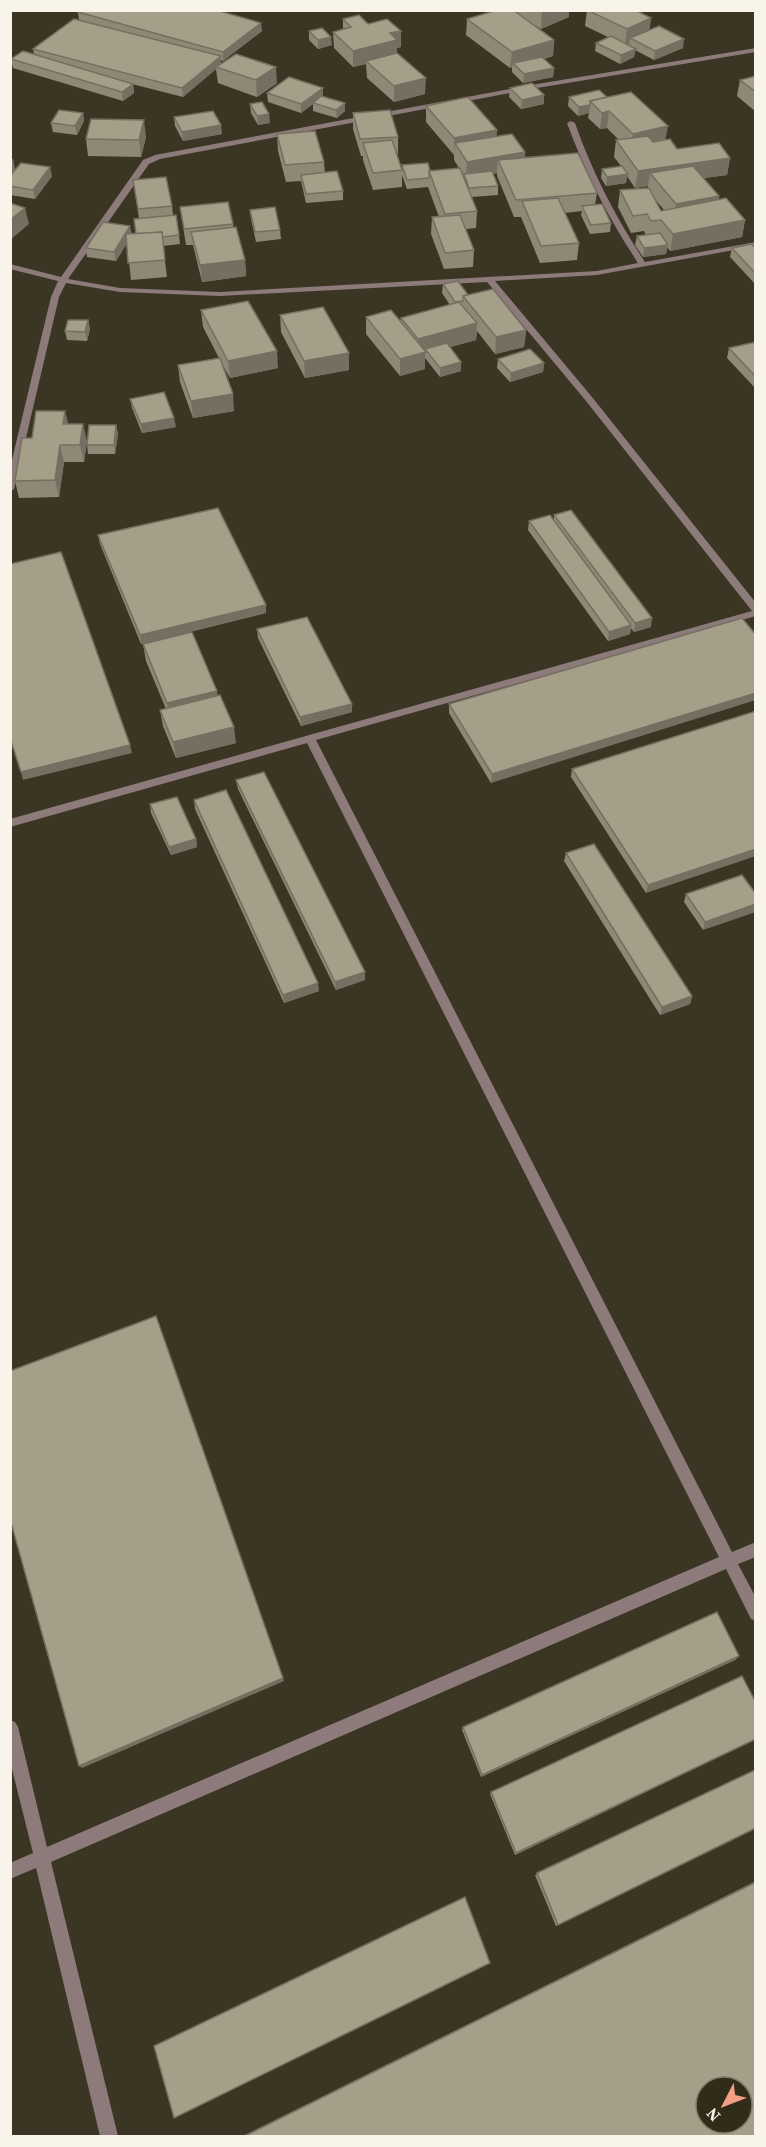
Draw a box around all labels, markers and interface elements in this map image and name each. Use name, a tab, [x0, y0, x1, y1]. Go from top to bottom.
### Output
north arrow	[694, 2075, 754, 2135]
text: N	[701, 2103, 725, 2127]

